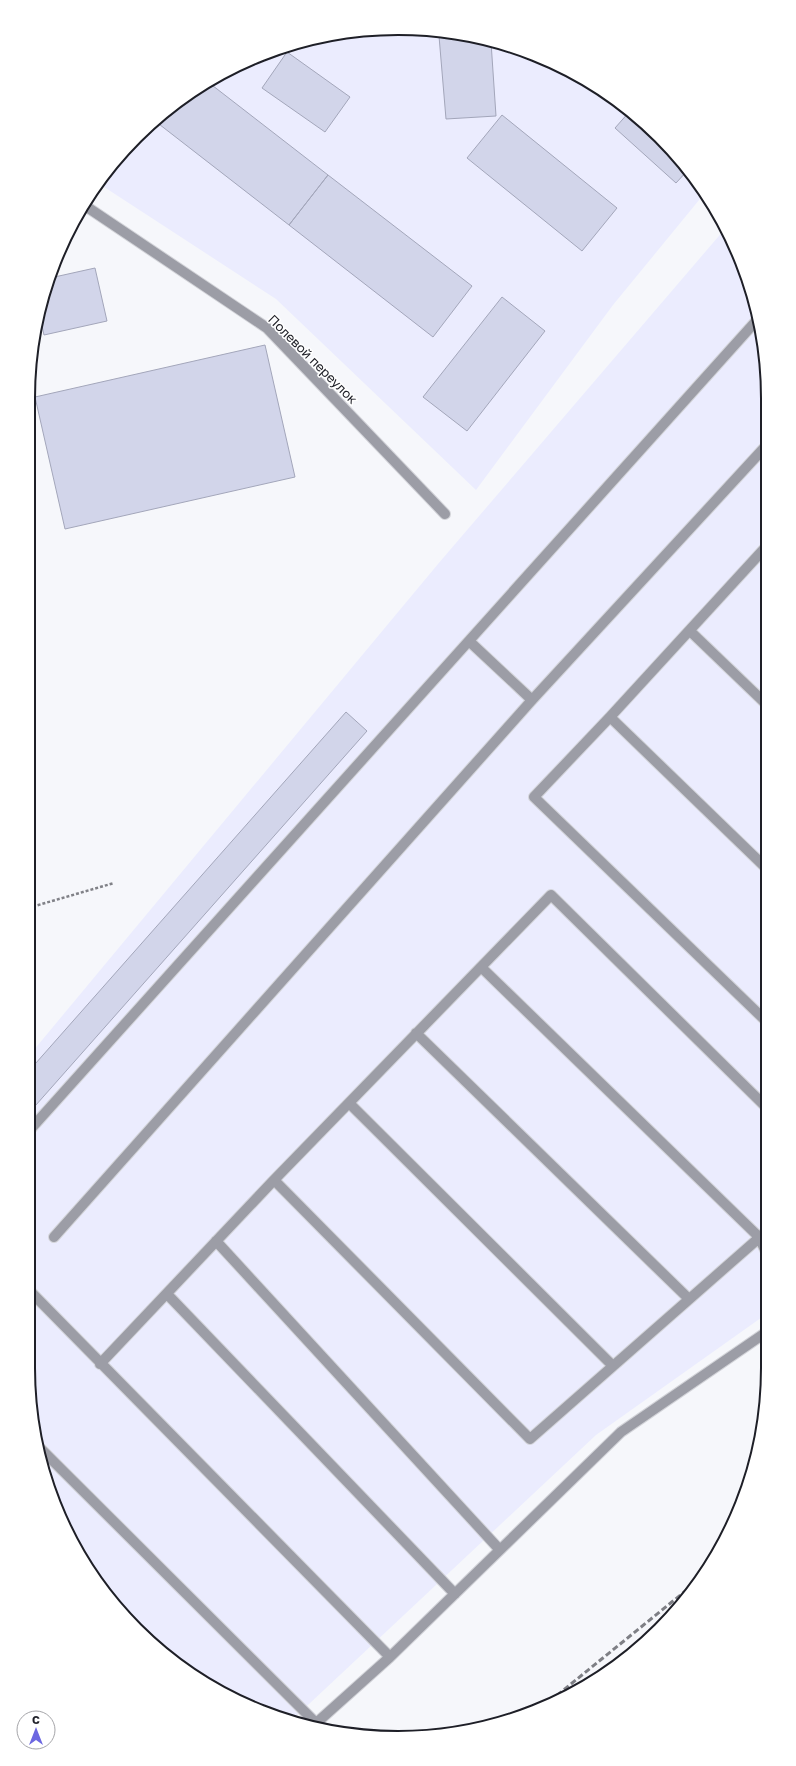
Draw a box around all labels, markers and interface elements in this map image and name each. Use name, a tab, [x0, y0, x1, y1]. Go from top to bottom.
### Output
street label: Полевой переулок	[265, 311, 361, 407]
north arrow	[16, 1710, 56, 1750]
text: С	[32, 1713, 40, 1726]

